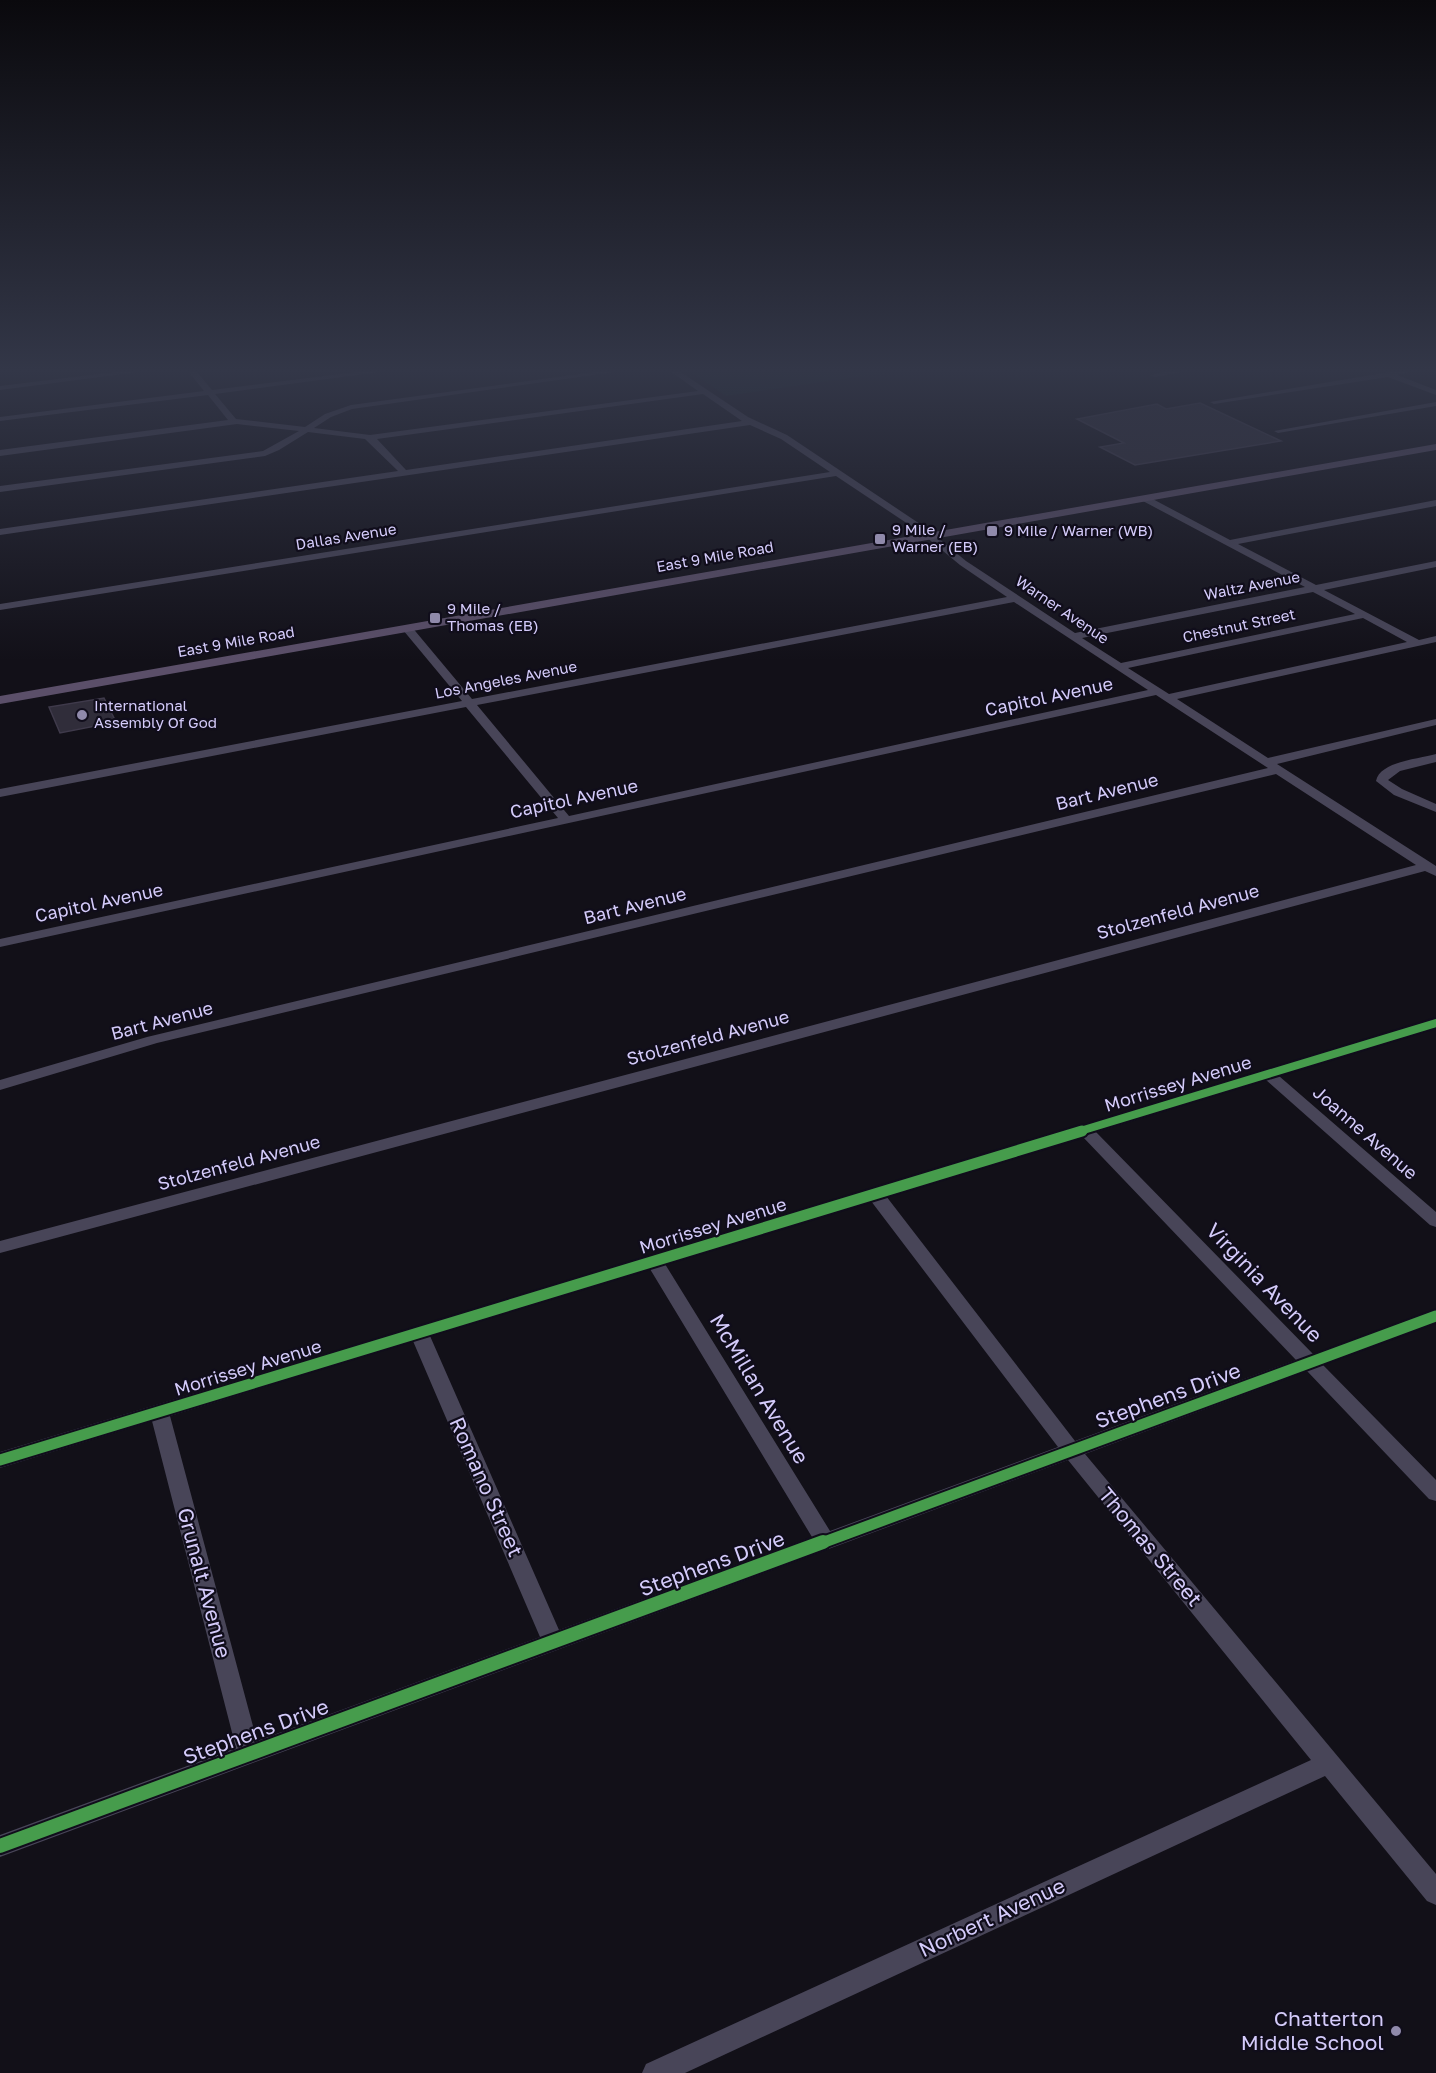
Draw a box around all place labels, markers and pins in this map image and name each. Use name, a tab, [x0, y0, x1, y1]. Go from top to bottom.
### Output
place label: 9 Mile / Warner (EB)	[892, 520, 978, 555]
place label: 9 Mile / Warner (WB)	[1004, 521, 1153, 539]
marker: 9 Mile / Warner (WB)	[985, 524, 999, 538]
marker: 9 Mile / Warner (EB)	[873, 532, 887, 546]
place label: 9 Mile / Thomas (EB)	[447, 599, 539, 634]
marker: 9 Mile / Thomas (EB)	[428, 611, 442, 625]
place label: International Assembly Of God	[94, 696, 217, 731]
marker: International Assembly Of God	[75, 708, 89, 722]
place label: Chatterton Middle School	[1241, 2005, 1384, 2055]
marker: Chatterton Middle School	[1389, 2024, 1403, 2038]

